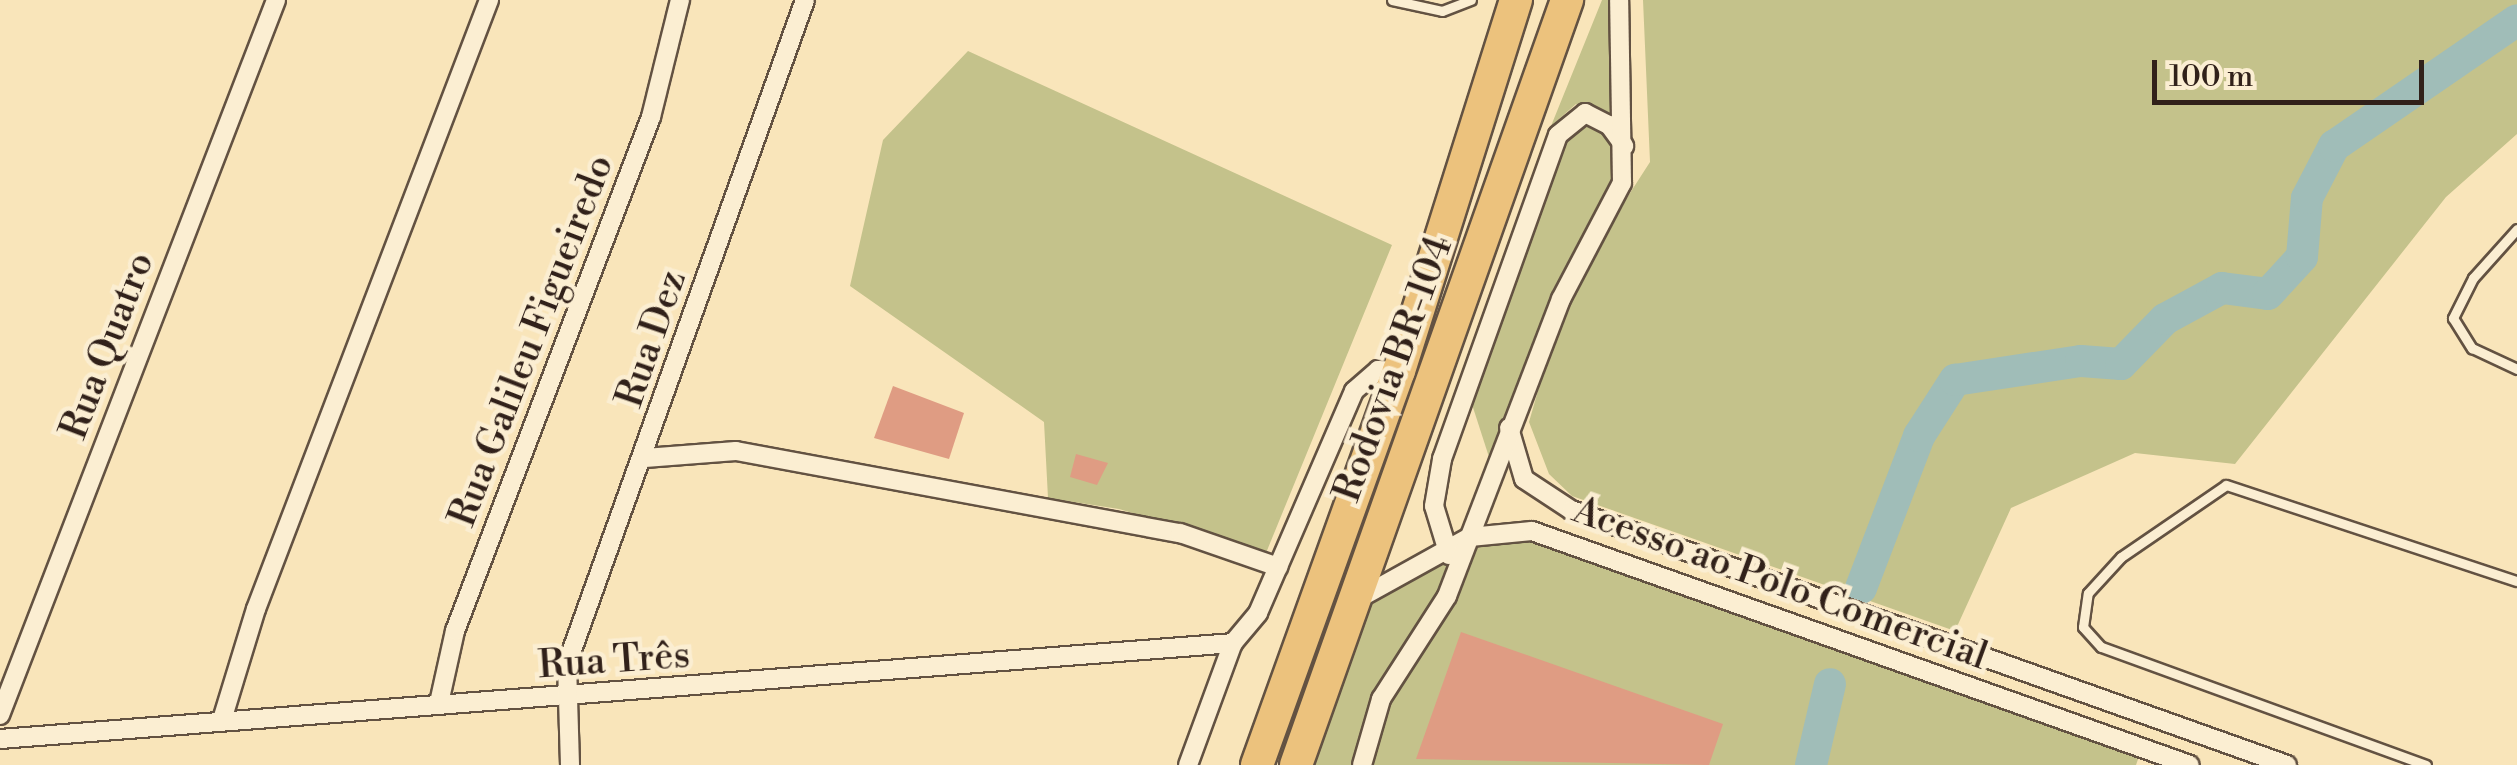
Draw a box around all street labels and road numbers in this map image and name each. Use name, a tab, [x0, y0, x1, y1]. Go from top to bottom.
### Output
street label: Rua Galileu Figueiredo	[440, 149, 624, 533]
street label: Rodovia BR-104	[1325, 230, 1463, 508]
street label: Rua Quatro	[52, 246, 164, 446]
street label: Rua Dez	[607, 264, 697, 414]
street label: Acesso ao Polo Comercial	[1567, 488, 1993, 680]
street label: Rua Três	[537, 633, 691, 689]

